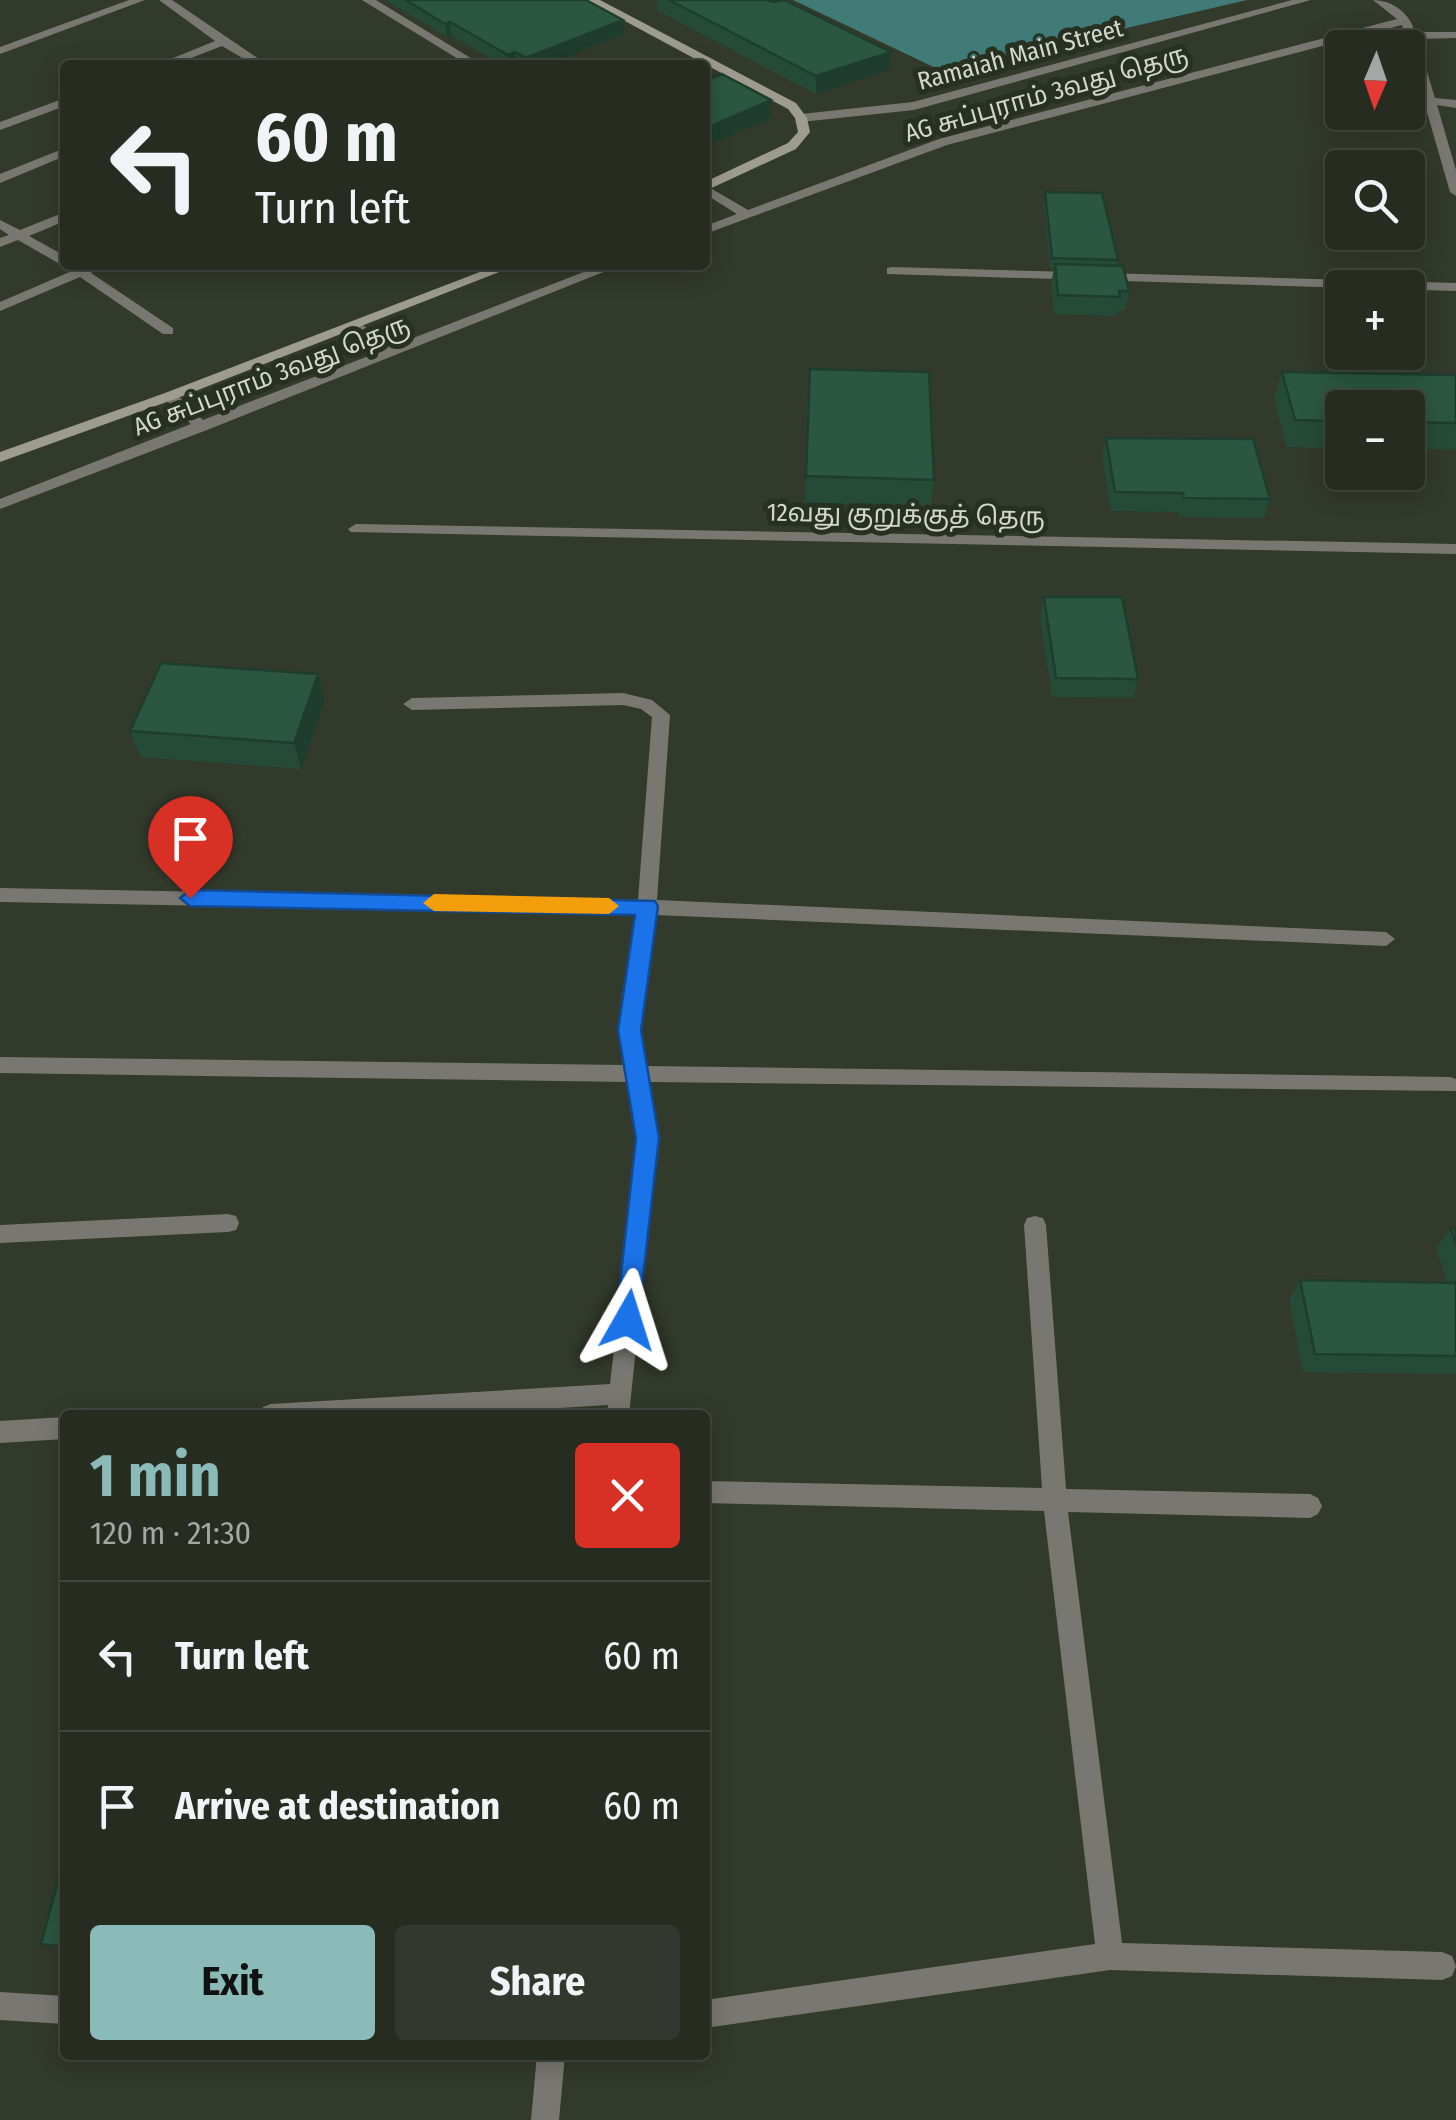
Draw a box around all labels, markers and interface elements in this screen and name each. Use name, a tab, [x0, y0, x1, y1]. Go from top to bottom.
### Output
street label: Ramaiah Main Street	[914, 13, 1127, 97]
north arrow	[1325, 30, 1425, 130]
map controls	[1325, 30, 1425, 490]
street label: AG சுப்புராம் 3வது தெரு	[901, 39, 1191, 150]
text: 60 m	[255, 96, 398, 180]
icon: left	[90, 100, 220, 230]
button: search	[1325, 150, 1425, 250]
text: Turn left	[255, 181, 410, 235]
button: +	[1325, 270, 1425, 370]
street label: AG சுப்புராம் 3வது தெரு	[129, 309, 414, 443]
button: −	[1325, 390, 1425, 490]
street label: 12வது குறுக்குத் தெரு	[767, 498, 1045, 533]
pin	[148, 796, 233, 899]
icon: arrive	[163, 811, 218, 866]
position arrow	[576, 1268, 680, 1372]
text: 1 min	[90, 1440, 221, 1512]
button: close	[575, 1443, 680, 1548]
text: 120 m · 21:30	[90, 1514, 251, 1552]
icon: left	[90, 1629, 145, 1684]
text: Turn left	[175, 1633, 309, 1679]
text: 60 m	[603, 1633, 680, 1679]
icon: arrive	[90, 1779, 145, 1834]
text: Arrive at destination	[175, 1783, 500, 1829]
text: 60 m	[603, 1783, 680, 1829]
button: Exit	[90, 1925, 375, 2040]
button: Share	[395, 1925, 680, 2040]

